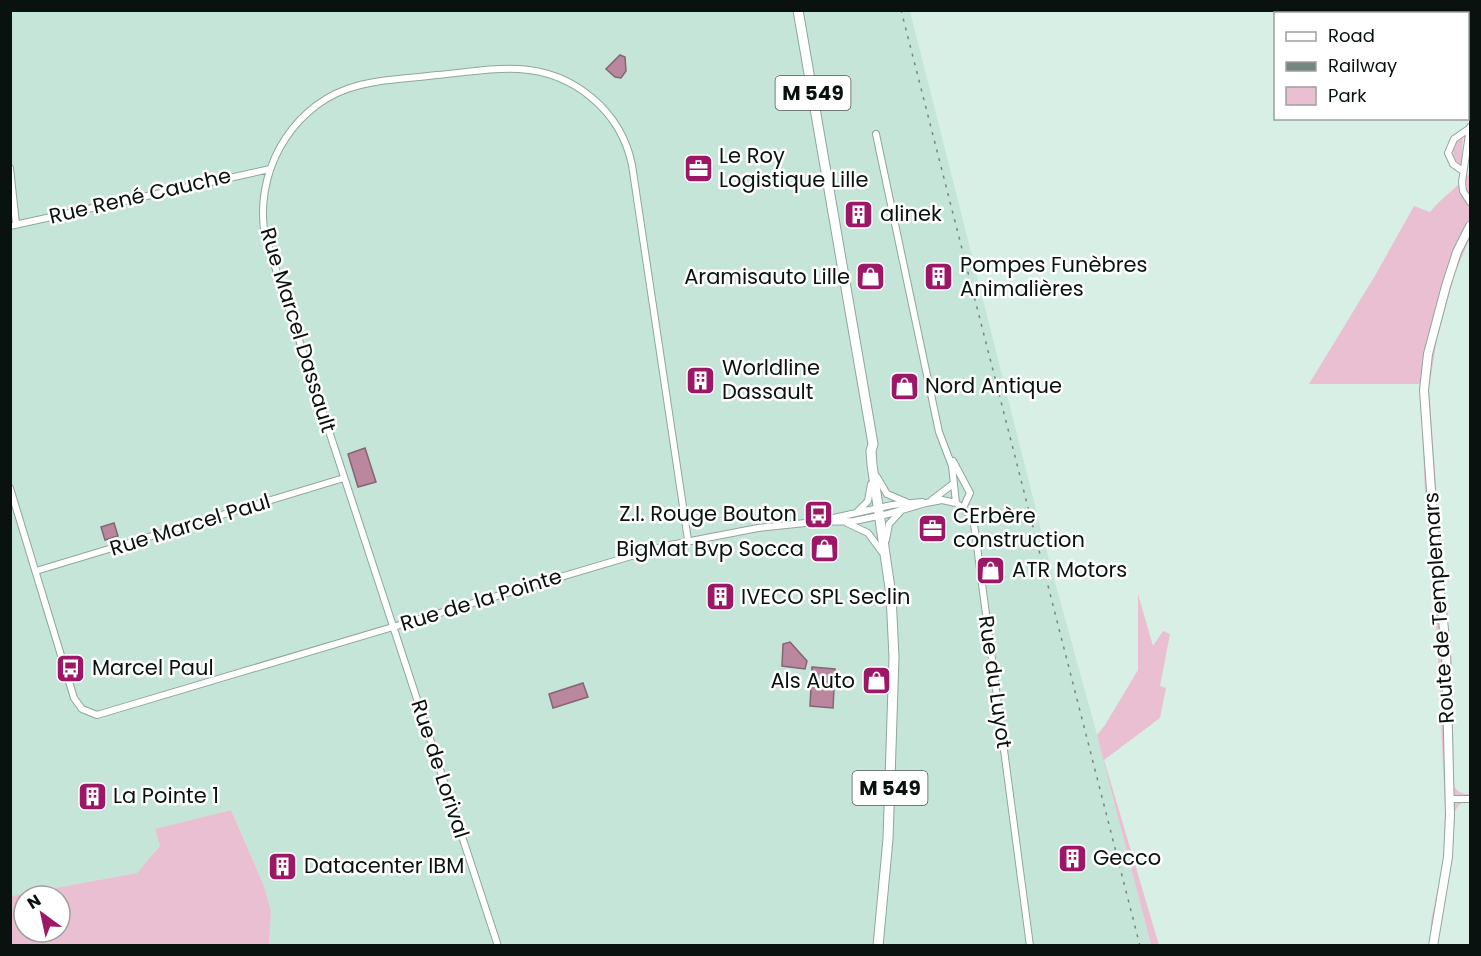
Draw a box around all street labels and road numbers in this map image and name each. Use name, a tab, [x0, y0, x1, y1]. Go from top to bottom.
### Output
road number: M 549	[776, 76, 850, 110]
street label: Rue René Cauche	[46, 160, 234, 231]
street label: Rue Marcel Dassault	[253, 224, 343, 436]
street label: Rue Marcel Paul	[106, 486, 274, 563]
street label: Route de Templemars	[1416, 491, 1461, 725]
street label: Rue de la Pointe	[397, 561, 565, 638]
street label: Rue du Luyot	[972, 614, 1019, 750]
street label: Rue de Lorival	[404, 696, 477, 842]
road number: M 549	[852, 771, 928, 805]

